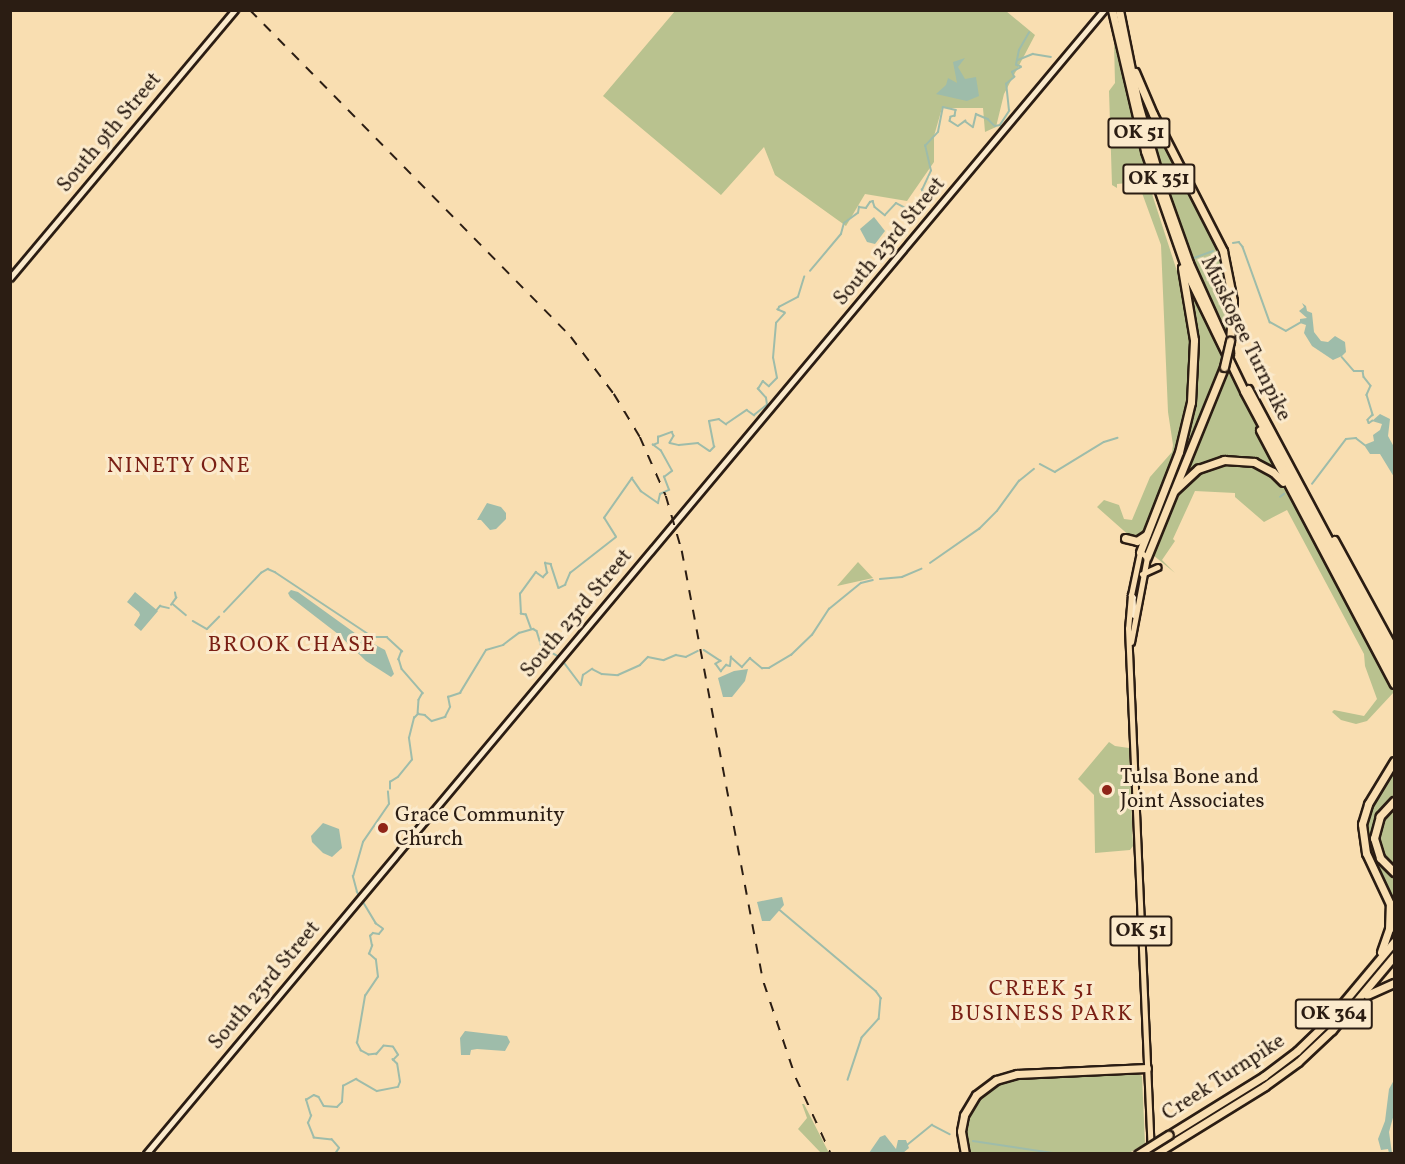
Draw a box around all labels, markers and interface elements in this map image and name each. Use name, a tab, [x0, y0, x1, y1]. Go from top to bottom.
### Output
street label: South 9th Street	[53, 68, 167, 198]
road number: OK 51	[1106, 116, 1172, 150]
road number: OK 351	[1122, 162, 1196, 196]
street label: South 23rd Street	[829, 173, 951, 311]
street label: Muskogee Turnpike	[1194, 252, 1296, 426]
district label: NINETY ONE	[107, 454, 251, 480]
street label: South 23rd Street	[516, 545, 638, 683]
district label: BROOK CHASE	[208, 633, 376, 659]
place label: Tulsa Bone and Joint Associates	[1120, 765, 1264, 815]
marker: Tulsa Bone and Joint Associates	[1098, 781, 1116, 799]
place label: Grace Community Church	[395, 803, 565, 853]
marker: Grace Community Church	[376, 821, 390, 835]
road number: OK 51	[1108, 914, 1174, 948]
street label: South 23rd Street	[204, 917, 326, 1055]
district label: CREEK 51 BUSINESS PARK	[950, 976, 1134, 1028]
road number: OK 364	[1294, 997, 1374, 1031]
street label: Creek Turnpike	[1158, 1029, 1290, 1127]

